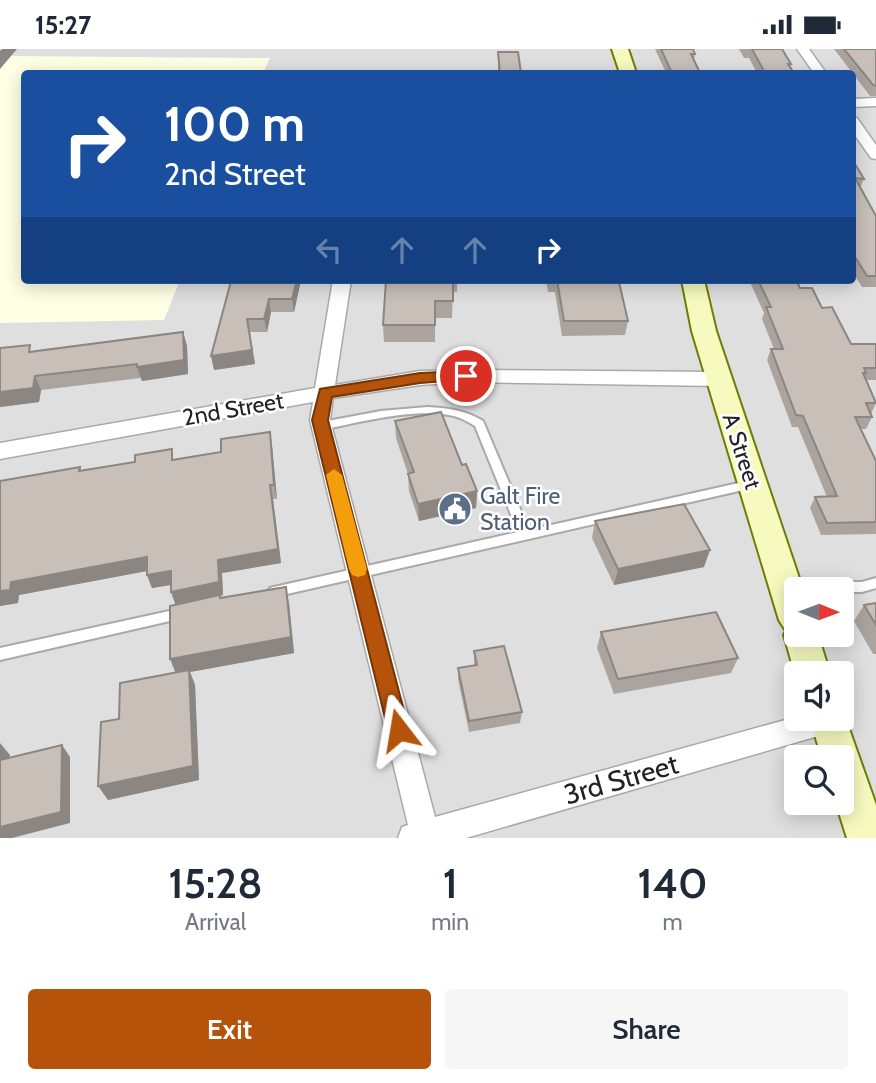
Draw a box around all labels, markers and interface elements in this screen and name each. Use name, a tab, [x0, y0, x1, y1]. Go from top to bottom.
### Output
text: 15:27	[35, 9, 91, 41]
text: 100 m	[164, 94, 305, 153]
icon: right	[49, 98, 140, 189]
text: 2nd Street	[164, 154, 306, 193]
icon: left	[310, 231, 348, 269]
icon: ahead	[383, 231, 421, 269]
icon: ahead	[456, 231, 494, 269]
icon: right	[529, 231, 567, 269]
pin	[436, 346, 496, 406]
icon: arrive	[447, 357, 485, 395]
street label: 2nd Street	[180, 386, 286, 432]
street label: A Street	[717, 409, 768, 493]
place label: Galt Fire Station	[480, 482, 560, 536]
public building icon: Galt Fire Station	[436, 490, 474, 528]
north arrow	[784, 577, 854, 647]
map controls	[784, 577, 854, 815]
button: sound	[784, 661, 854, 731]
position arrow	[362, 693, 436, 767]
button: search	[784, 745, 854, 815]
street label: 3rd Street	[560, 746, 682, 812]
text: 15:28	[169, 857, 263, 909]
text: 1	[443, 857, 458, 909]
text: 140	[638, 857, 707, 909]
text: Arrival	[185, 908, 246, 936]
text: min	[431, 908, 469, 936]
text: m	[662, 908, 683, 936]
button: Exit	[28, 989, 431, 1069]
button: Share	[445, 989, 848, 1069]

